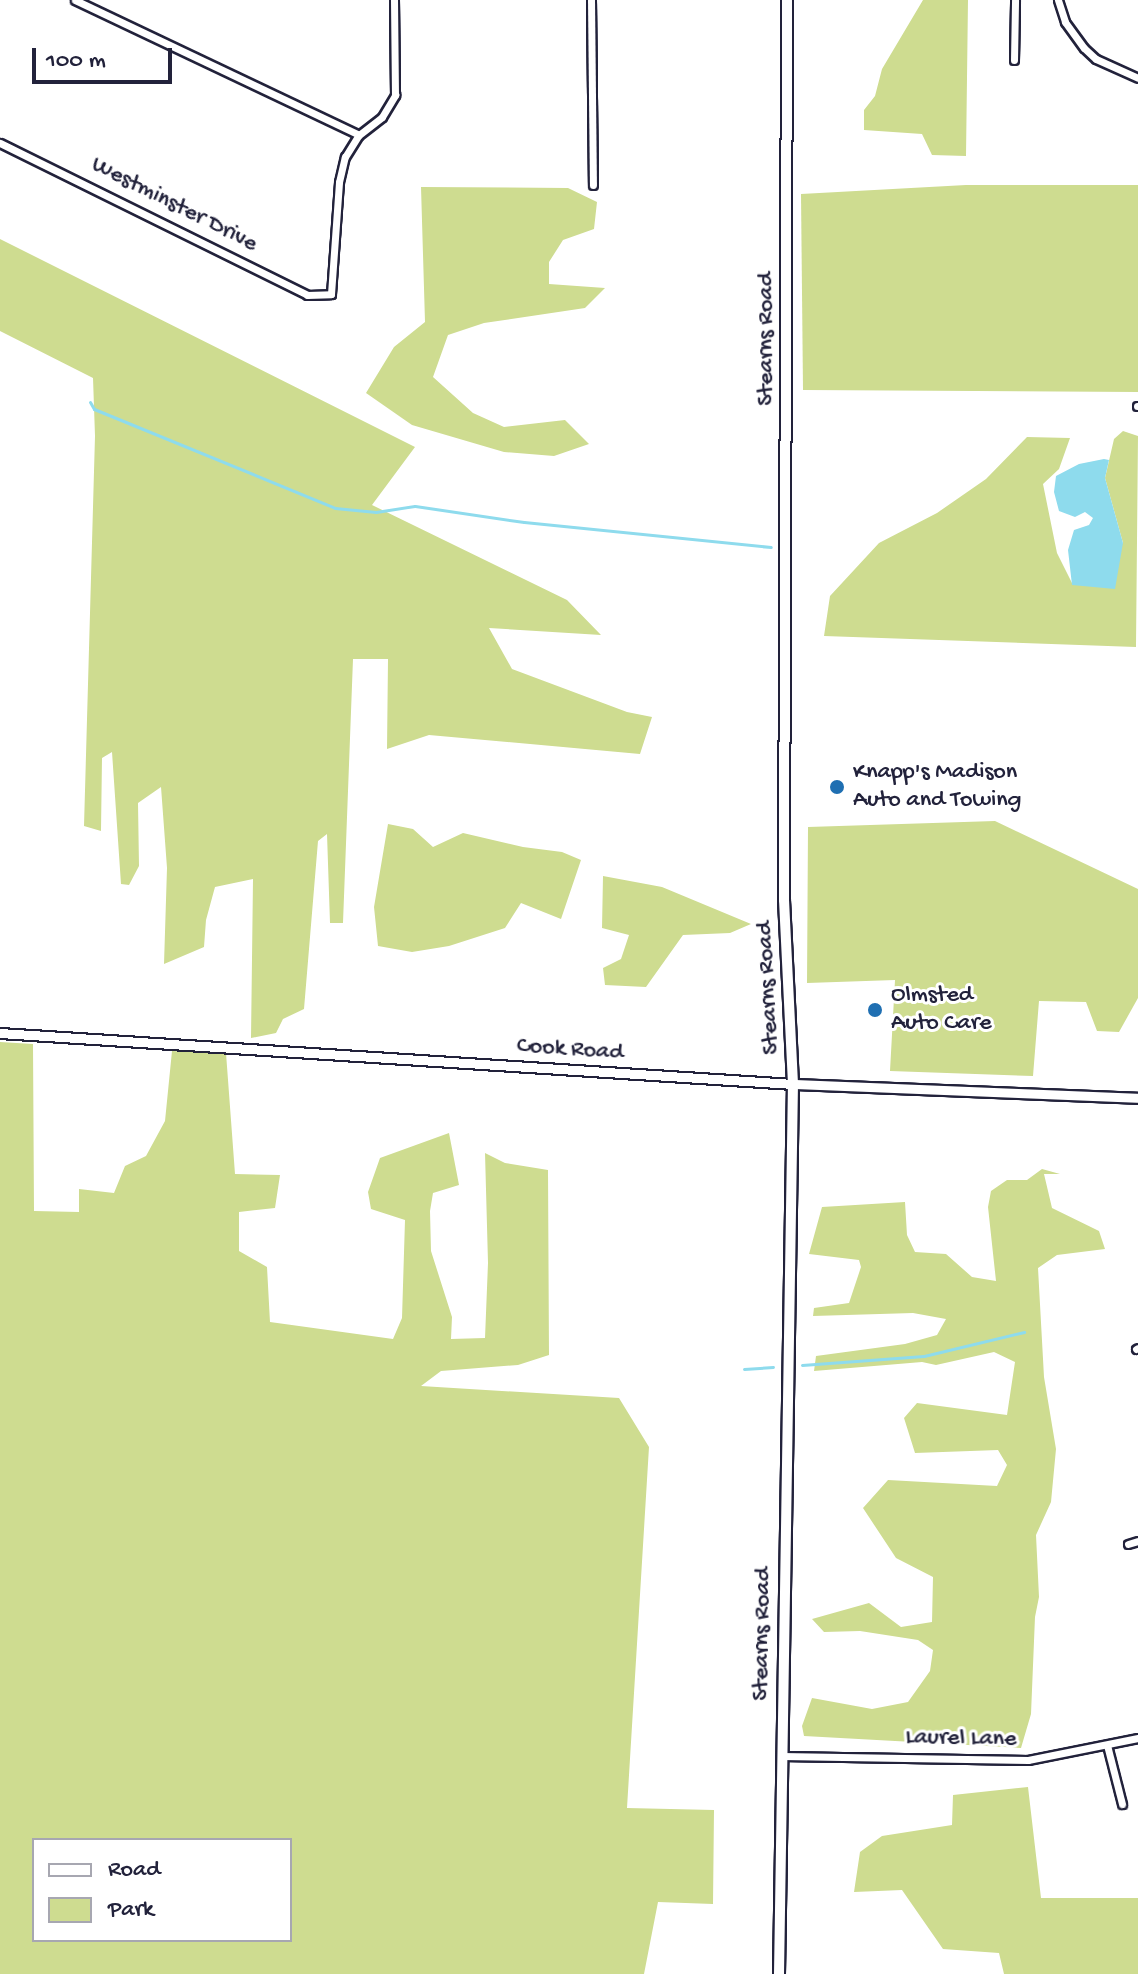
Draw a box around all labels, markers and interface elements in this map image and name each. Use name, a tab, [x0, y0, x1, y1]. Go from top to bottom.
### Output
scale bar	[36, 32, 176, 82]
text: 100 m	[46, 47, 106, 76]
street label: Westminster Drive	[86, 151, 262, 259]
street label: Stearns Road	[753, 272, 781, 406]
place label: Knapp's Madison Auto and Towing	[853, 759, 1021, 815]
marker: Knapp's Madison Auto and Towing	[828, 778, 846, 796]
street label: Stearns Road	[751, 921, 787, 1055]
place label: Olmsted Auto Care	[891, 982, 992, 1038]
marker: Olmsted Auto Care	[866, 1001, 884, 1019]
street label: Cook Road	[516, 1032, 624, 1068]
street label: Stearns Road	[747, 1567, 779, 1701]
street label: Laurel Lane	[905, 1724, 1017, 1754]
legend	[32, 1838, 292, 1942]
text: Road	[108, 1856, 160, 1885]
text: Park	[108, 1896, 154, 1925]

